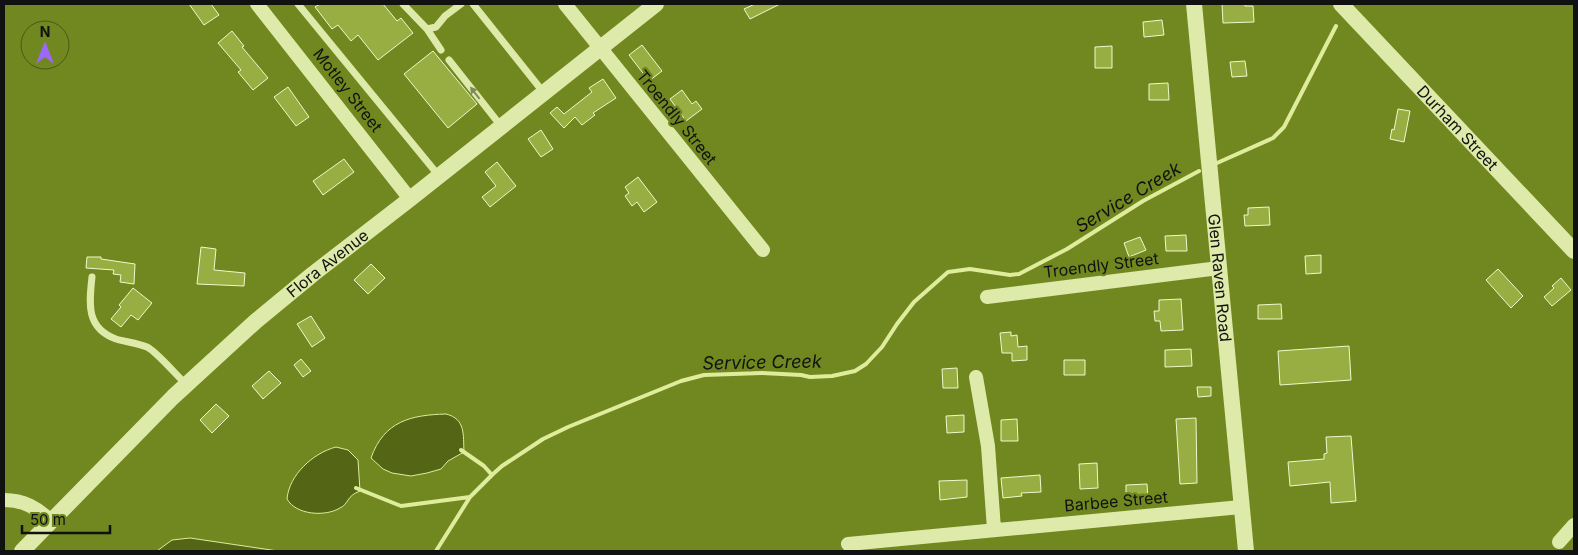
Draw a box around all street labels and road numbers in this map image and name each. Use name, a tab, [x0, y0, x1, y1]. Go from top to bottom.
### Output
street label: Motley Street	[309, 44, 387, 136]
street label: Troendly Street	[633, 66, 721, 168]
street label: Durham Street	[1413, 81, 1502, 174]
street label: Glen Raven Road	[1204, 213, 1236, 343]
street label: Flora Avenue	[282, 225, 372, 302]
street label: Troendly Street	[1042, 248, 1160, 282]
street label: Barbee Street	[1063, 487, 1169, 515]

